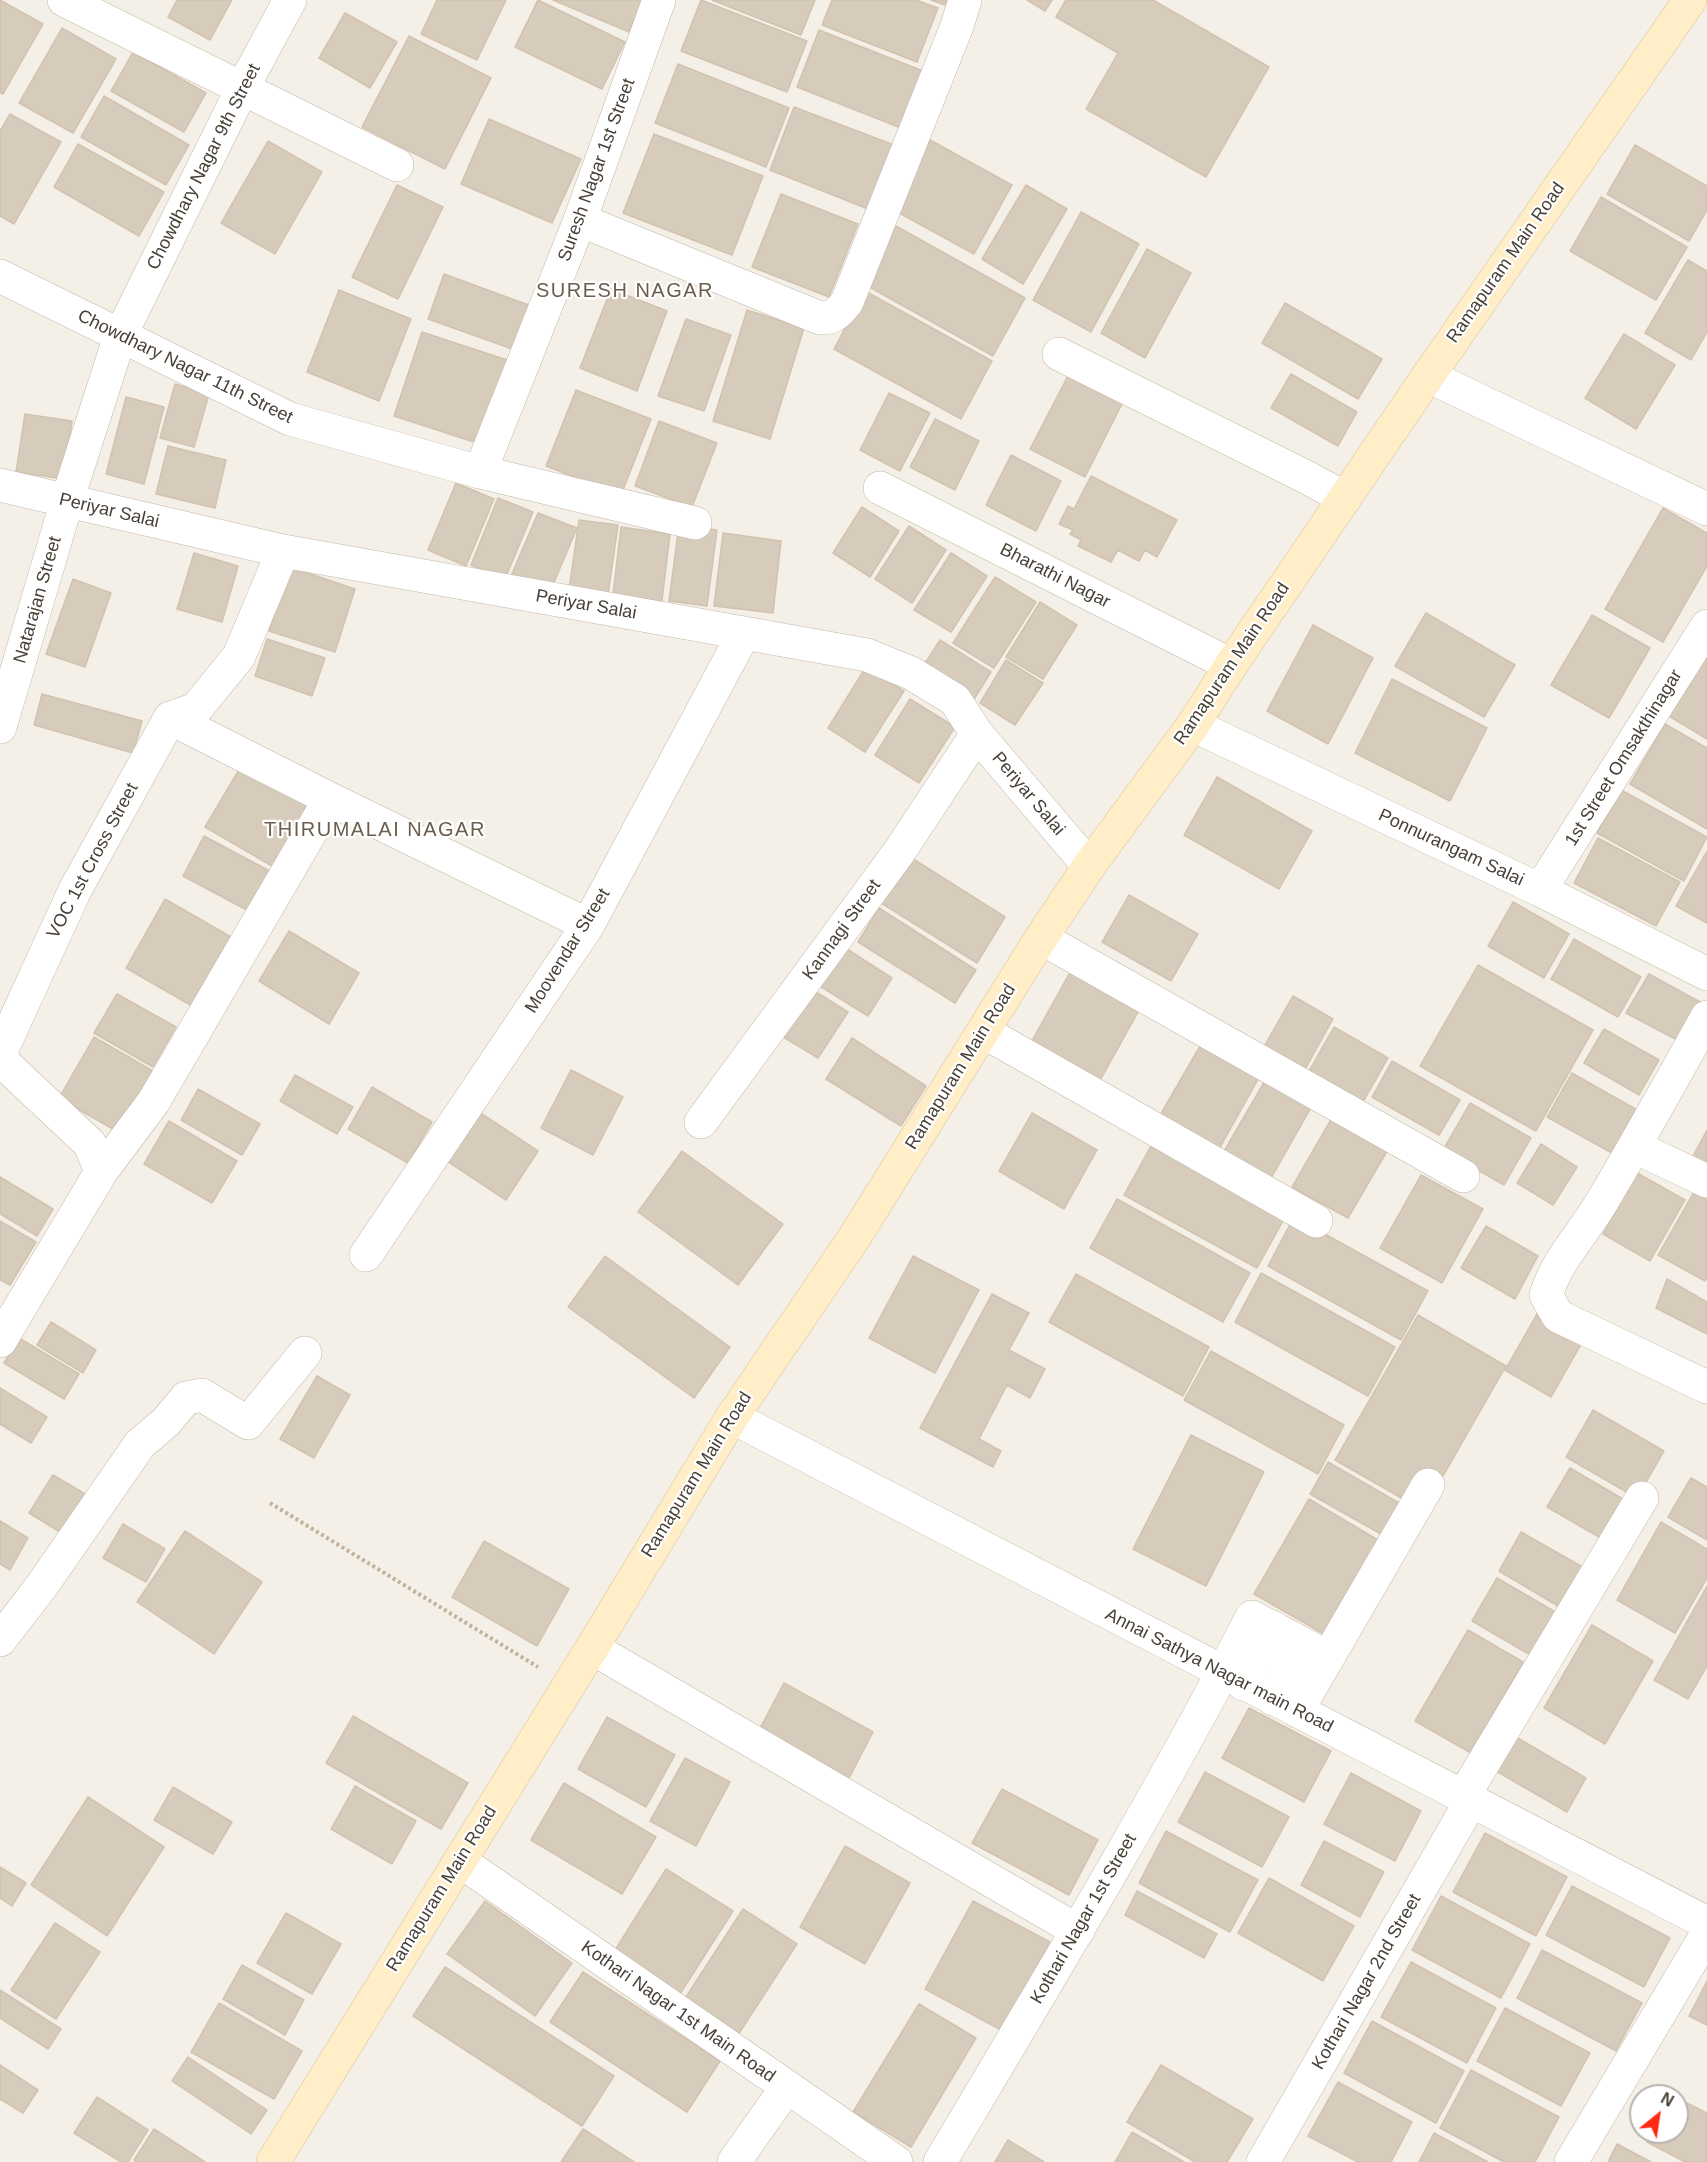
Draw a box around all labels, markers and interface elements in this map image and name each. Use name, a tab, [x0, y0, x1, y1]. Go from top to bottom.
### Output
street label: Chowdhary Nagar 9th Street	[143, 60, 265, 274]
street label: Suresh Nagar 1st Street	[554, 76, 640, 264]
street label: Ramapuram Main Road	[1442, 179, 1570, 347]
district label: SURESH NAGAR	[536, 279, 714, 303]
street label: Chowdhary Nagar 11th Street	[74, 305, 296, 429]
street label: Periyar Salai	[57, 489, 161, 533]
street label: Natarajan Street	[10, 534, 66, 666]
street label: Bharathi Nagar	[996, 539, 1114, 613]
street label: Ramapuram Main Road	[1170, 579, 1294, 749]
street label: Periyar Salai	[534, 586, 638, 624]
street label: 1st Street Omsakthinagar	[1561, 666, 1687, 850]
street label: Periyar Salai	[987, 748, 1069, 840]
street label: VOC 1st Cross Street	[43, 780, 143, 942]
street label: Ponnurangam Salai	[1375, 805, 1527, 891]
district label: THIRUMALAI NAGAR	[264, 818, 486, 842]
street label: Kannagi Street	[798, 875, 886, 985]
street label: Moovendar Street	[521, 885, 615, 1017]
street label: Ramapuram Main Road	[901, 980, 1021, 1154]
street label: Ramapuram Main Road	[637, 1388, 757, 1562]
street label: Annai Sathya Nagar main Road	[1101, 1604, 1337, 1738]
street label: Ramapuram Main Road	[382, 1802, 502, 1976]
street label: Kothari Nagar 1st Street	[1026, 1830, 1142, 2008]
street label: Kothari Nagar 2nd Street	[1308, 1890, 1426, 2074]
street label: Kothari Nagar 1st Main Road	[577, 1937, 779, 2087]
north arrow	[1629, 2084, 1689, 2144]
text: N	[1658, 2089, 1677, 2110]

